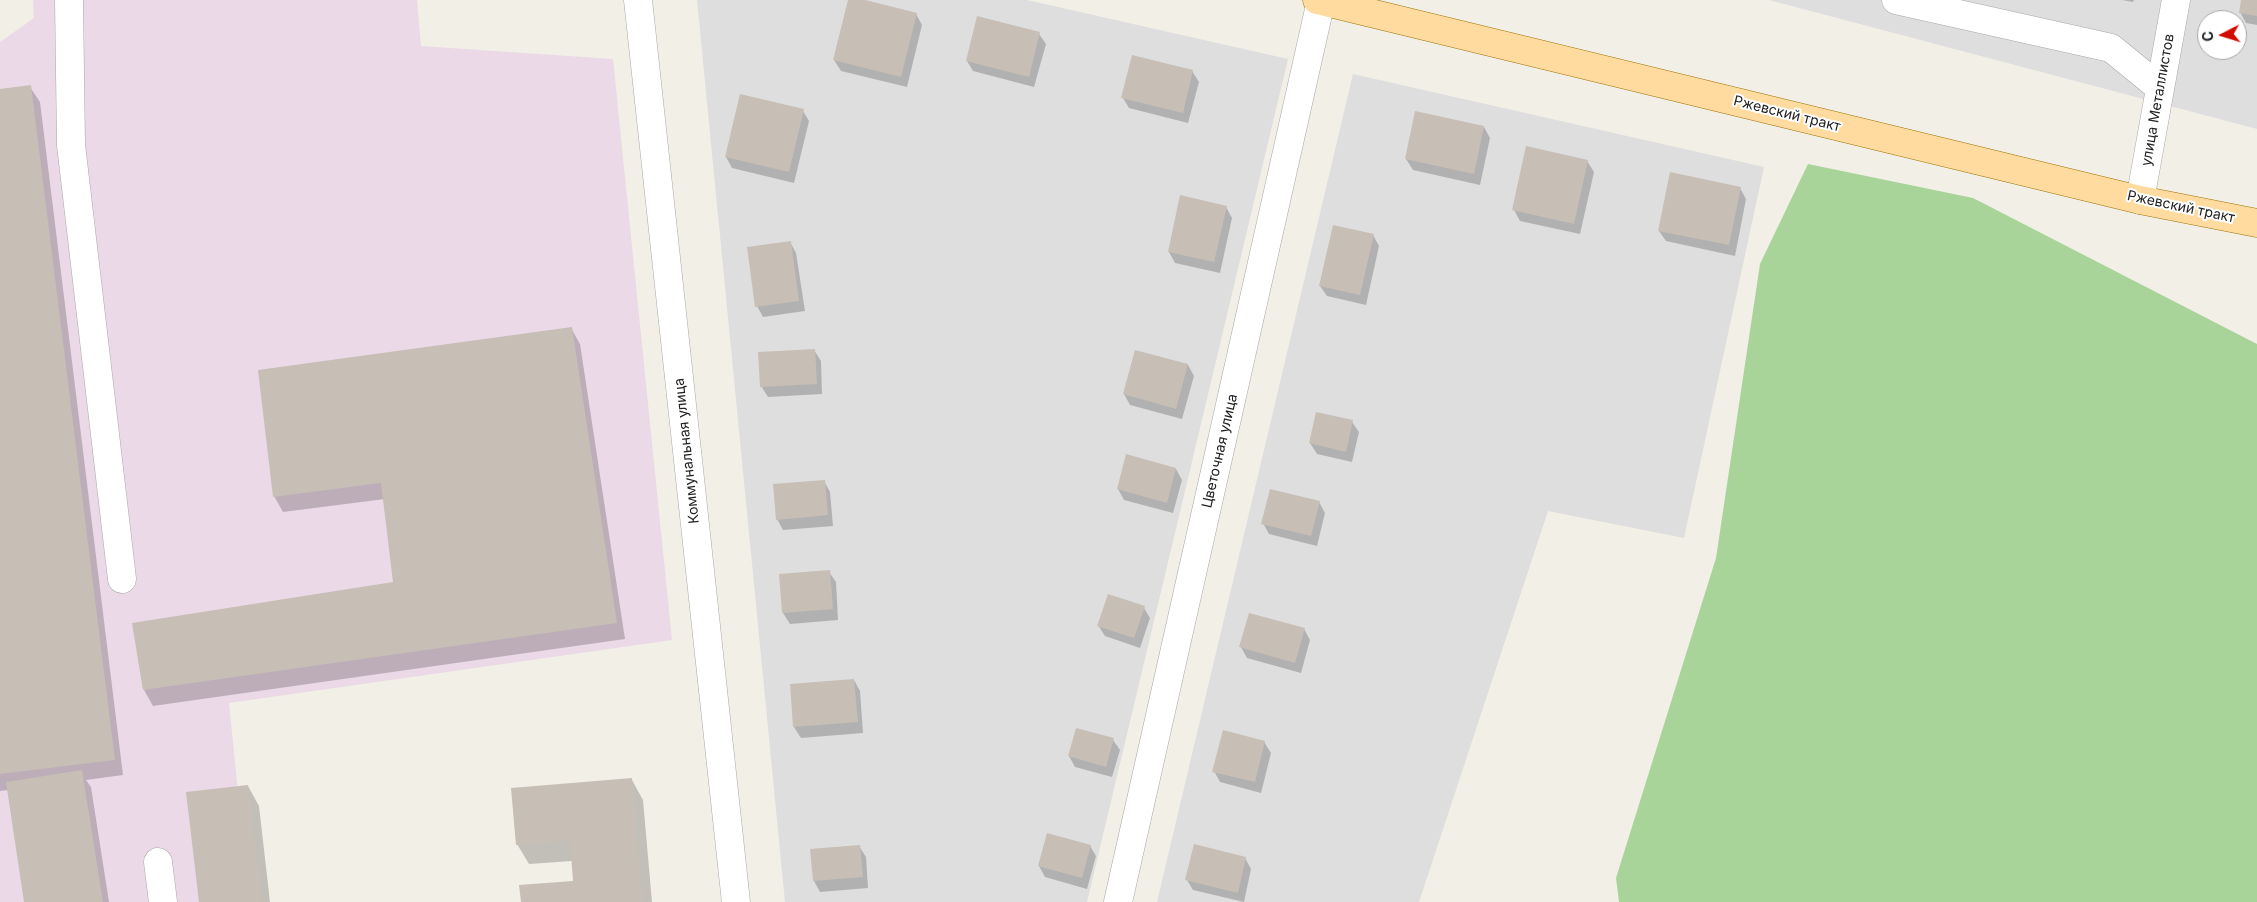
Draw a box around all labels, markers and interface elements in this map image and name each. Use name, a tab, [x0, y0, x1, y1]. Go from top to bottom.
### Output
north arrow	[2197, 10, 2247, 60]
text: С	[2199, 30, 2216, 42]
street label: улица Металлистов	[2138, 33, 2178, 167]
street label: Ржевский тракт	[1732, 93, 1842, 135]
street label: Ржевский тракт	[2126, 187, 2236, 227]
street label: Коммунальная улица	[671, 377, 703, 525]
street label: Цветочная улица	[1199, 392, 1241, 510]

